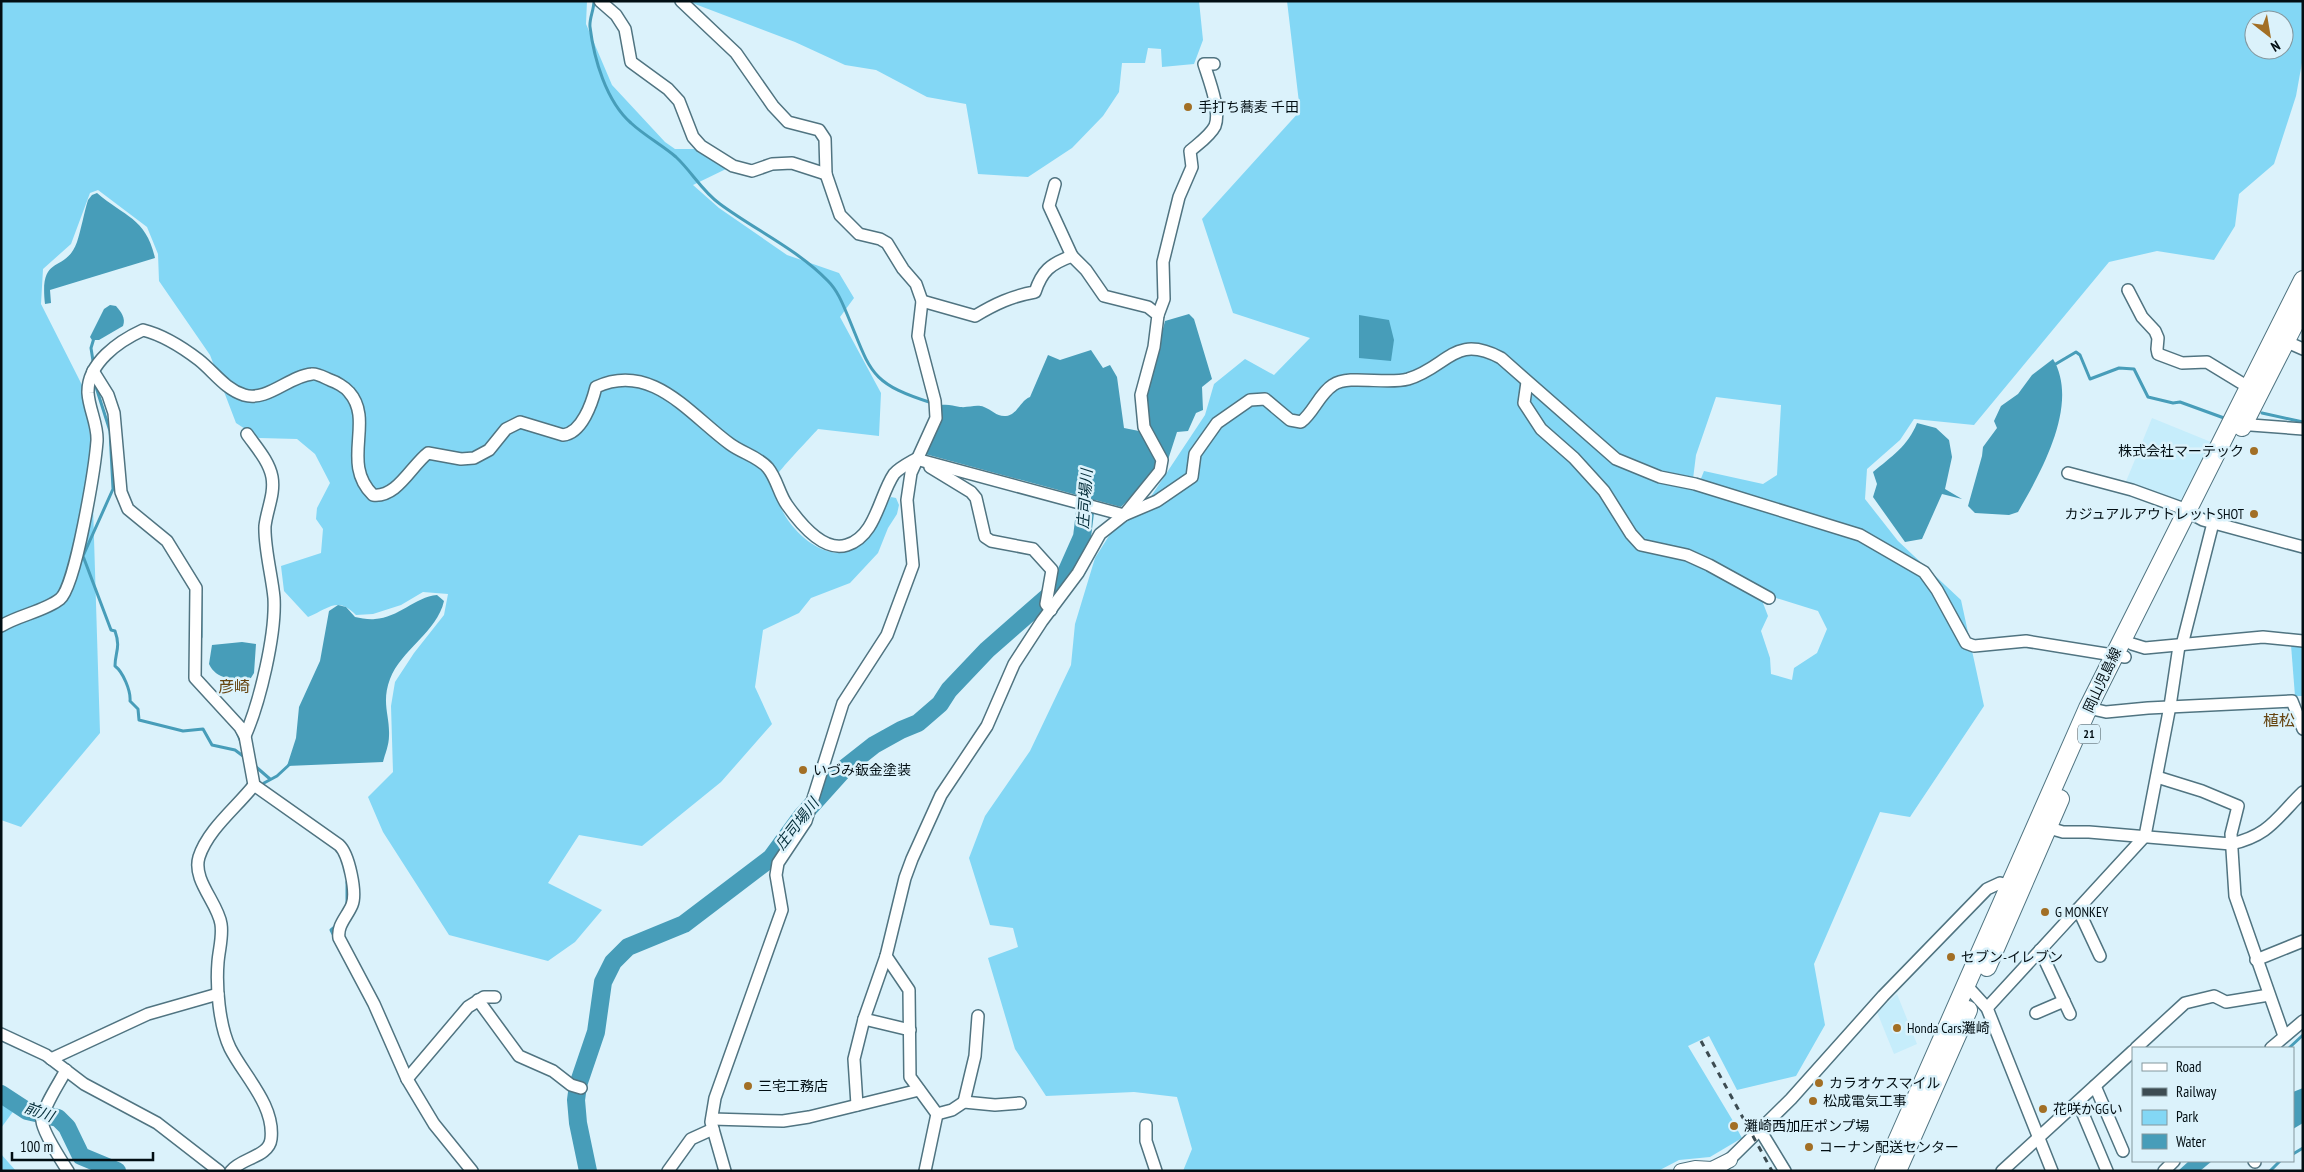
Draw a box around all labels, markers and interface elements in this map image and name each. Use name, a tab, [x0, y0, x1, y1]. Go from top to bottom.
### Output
north arrow	[2244, 10, 2294, 60]
text: N	[2268, 36, 2284, 56]
place label: 手打ち蕎麦 千田	[1198, 98, 1299, 116]
marker: 手打ち蕎麦 千田	[1182, 101, 1194, 113]
place label: 株式会社マーテック	[2118, 442, 2244, 460]
marker: 株式会社マーテック	[2248, 445, 2260, 457]
water label: 庄司場川	[1073, 466, 1096, 530]
place label: カジュアルアウトレットSHOT	[2064, 505, 2245, 523]
marker: カジュアルアウトレットSHOT	[2248, 508, 2260, 520]
street label: 岡山児島線	[2079, 644, 2125, 716]
district label: 彦崎	[218, 676, 250, 696]
district label: 植松	[2263, 710, 2295, 730]
road number: 21	[2078, 724, 2100, 744]
place label: いづみ鈑金塗装	[813, 761, 911, 779]
marker: いづみ鈑金塗装	[797, 764, 809, 776]
water label: 庄司場川	[771, 793, 824, 853]
place label: G MONKEY	[2055, 903, 2109, 921]
marker: G MONKEY	[2039, 906, 2051, 918]
place label: セブン-イレブン	[1961, 948, 2063, 966]
marker: セブン-イレブン	[1945, 951, 1957, 963]
place label: Honda Cars灘崎	[1907, 1019, 1990, 1037]
marker: Honda Cars灘崎	[1891, 1022, 1903, 1034]
legend	[2132, 1047, 2294, 1162]
text: Road	[2176, 1057, 2202, 1076]
place label: カラオケスマイル	[1829, 1074, 1941, 1092]
place label: 三宅工務店	[758, 1077, 828, 1095]
marker: カラオケスマイル	[1813, 1077, 1825, 1089]
marker: 三宅工務店	[742, 1080, 754, 1092]
text: Railway	[2176, 1082, 2217, 1101]
place label: 松成電気工事	[1823, 1092, 1907, 1110]
marker: 松成電気工事	[1807, 1095, 1819, 1107]
water label: 前川	[22, 1097, 58, 1126]
place label: 花咲かGGい	[2053, 1100, 2123, 1118]
marker: 花咲かGGい	[2037, 1103, 2049, 1115]
text: Park	[2176, 1107, 2198, 1126]
place label: 灘崎西加圧ポンプ場	[1744, 1117, 1870, 1135]
marker: 灘崎西加圧ポンプ場	[1728, 1120, 1740, 1132]
scale bar	[12, 1130, 154, 1162]
text: Water	[2176, 1132, 2207, 1151]
text: 100 m	[20, 1137, 53, 1156]
place label: コーナン配送センター	[1819, 1138, 1959, 1156]
marker: コーナン配送センター	[1803, 1141, 1815, 1153]

